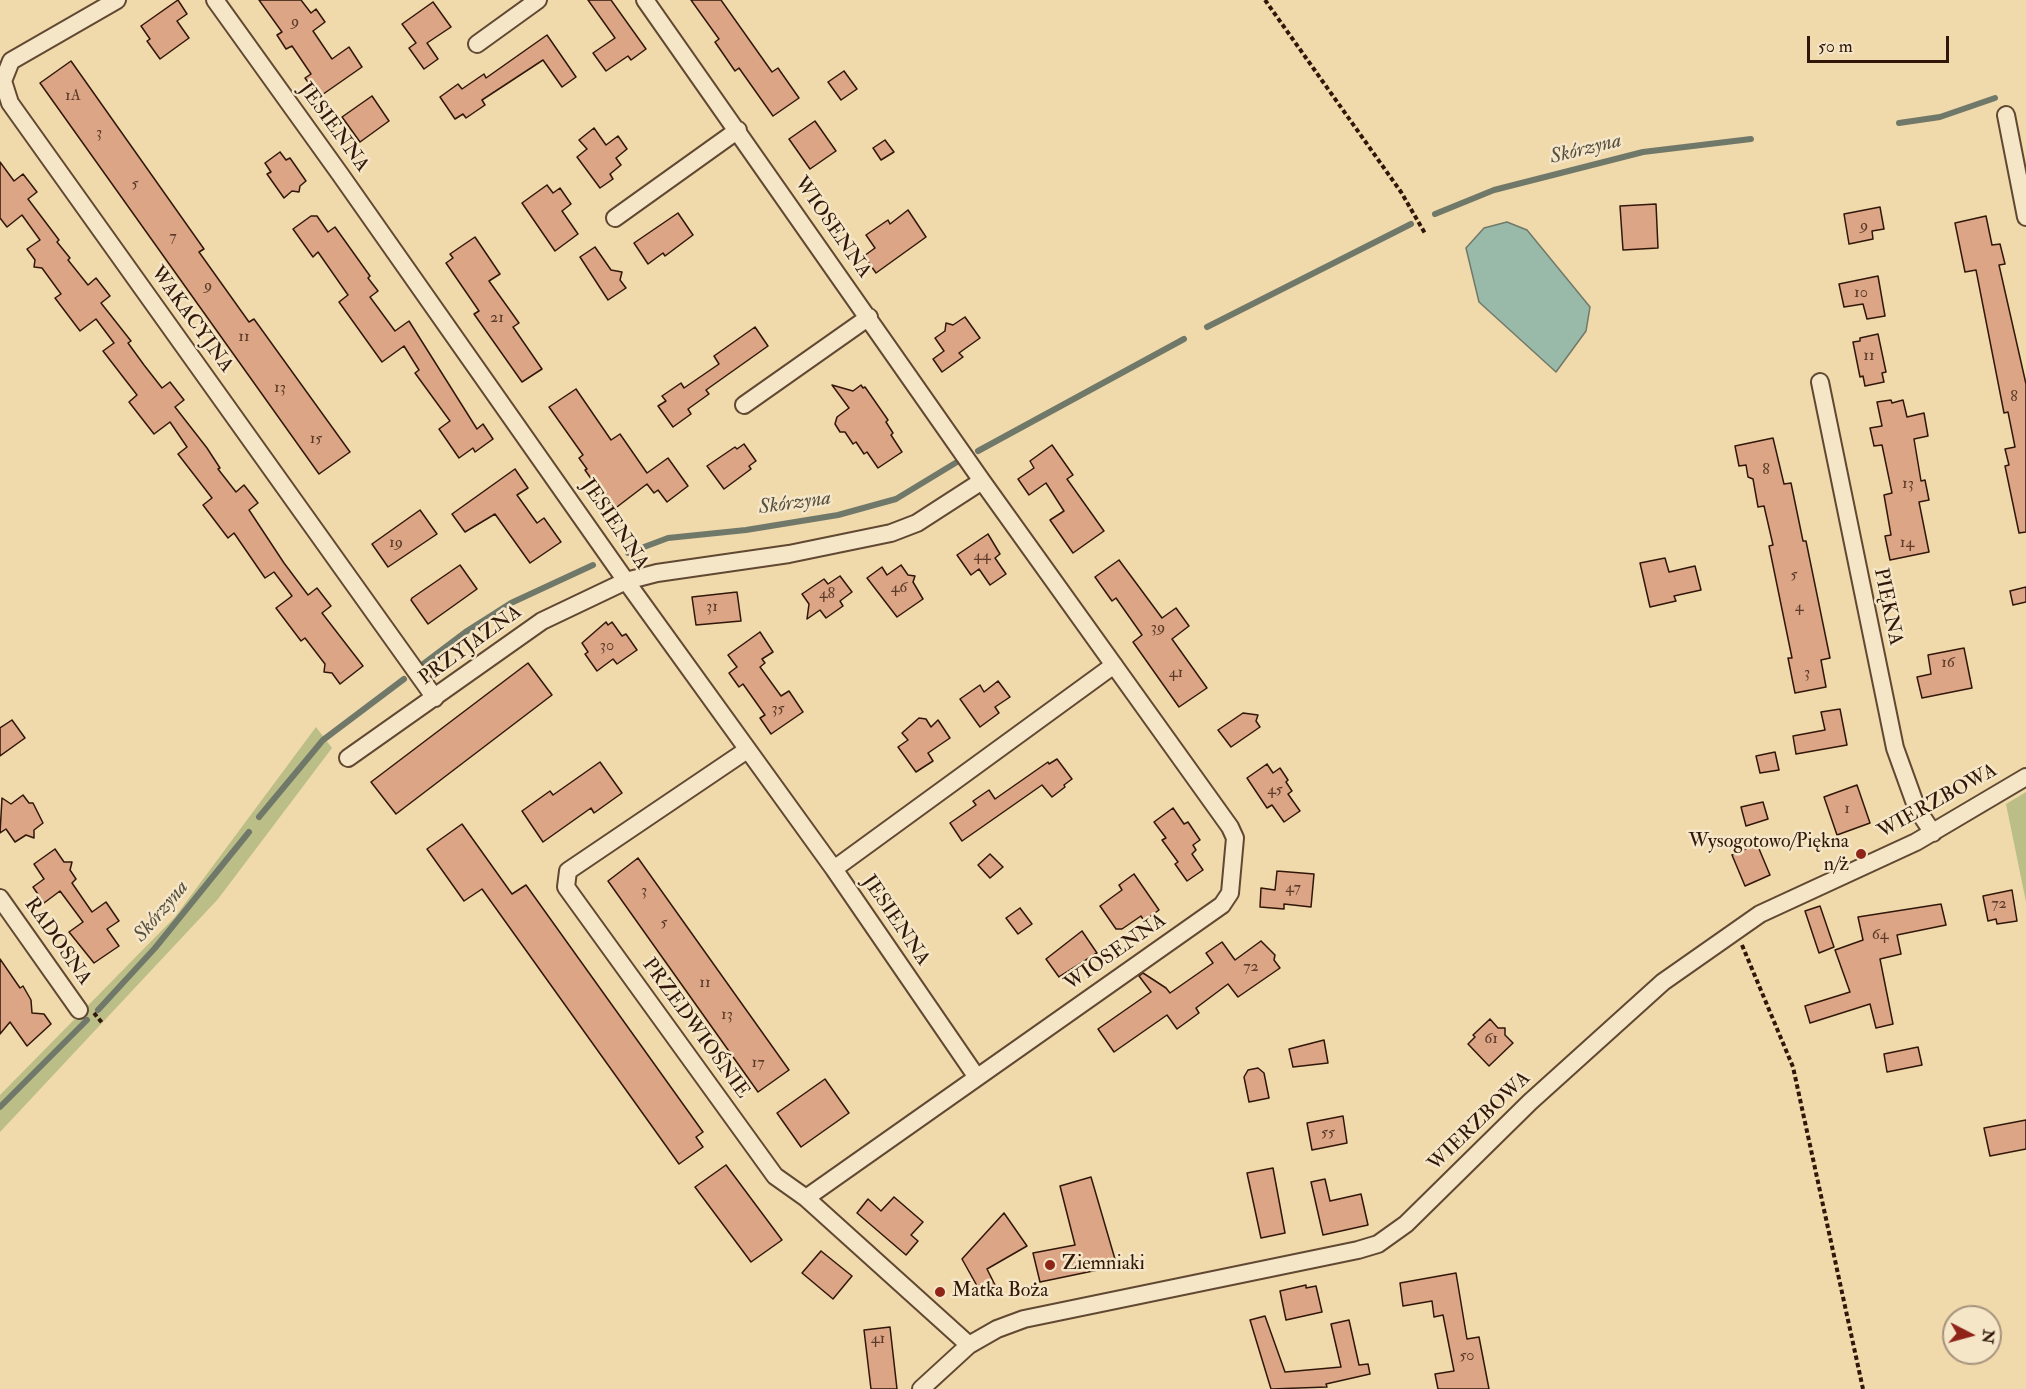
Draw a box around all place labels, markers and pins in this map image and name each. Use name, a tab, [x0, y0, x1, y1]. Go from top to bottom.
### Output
place label: Wysogotowo/Piękna n/ż	[1689, 831, 1849, 878]
marker: Wysogotowo/Piękna n/ż	[1854, 847, 1868, 861]
place label: Ziemniaki	[1062, 1253, 1145, 1277]
marker: Ziemniaki	[1043, 1258, 1057, 1272]
place label: Matka Boża	[952, 1280, 1048, 1304]
marker: Matka Boża	[933, 1285, 947, 1299]

